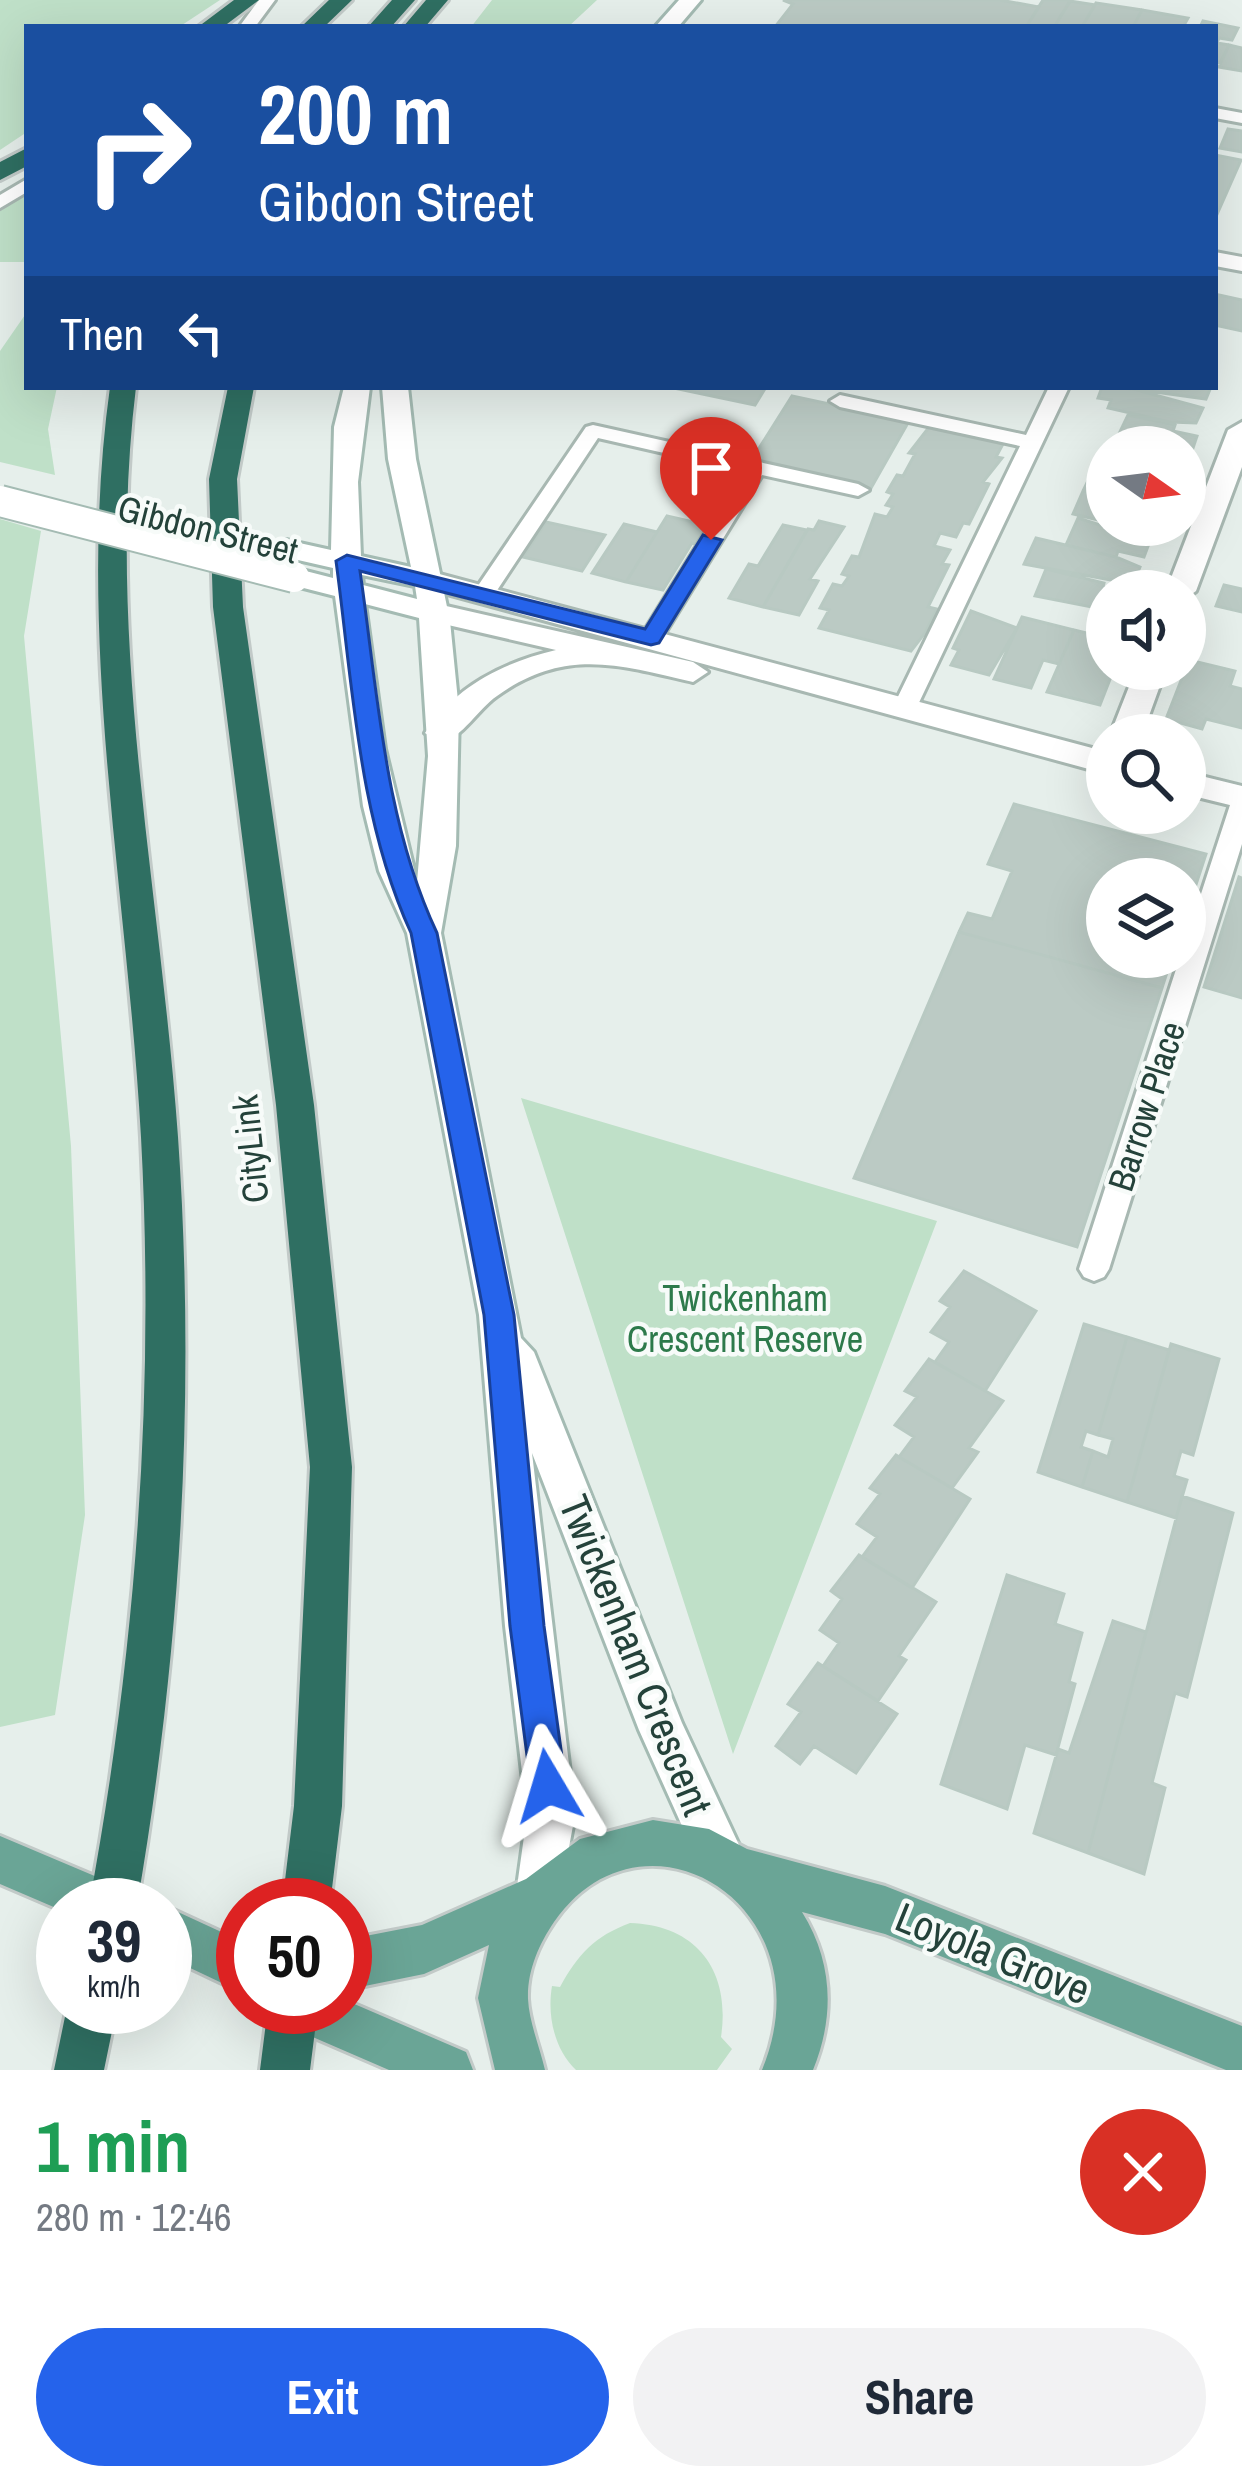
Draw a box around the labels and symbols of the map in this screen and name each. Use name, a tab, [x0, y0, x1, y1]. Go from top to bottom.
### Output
pin	[660, 417, 762, 540]
north arrow	[1086, 426, 1206, 546]
street label: Gibdon Street	[113, 483, 303, 575]
street label: Barrow Place	[1096, 1015, 1196, 1197]
street label: CityLink	[220, 1092, 280, 1205]
park label: Twickenham Crescent Reserve	[627, 1274, 863, 1363]
street label: Twickenham Crescent	[546, 1487, 726, 1823]
position arrow	[485, 1723, 611, 1849]
speed limit sign: 50	[216, 1878, 372, 2034]
street label: Loyola Grove	[888, 1889, 1098, 2017]

